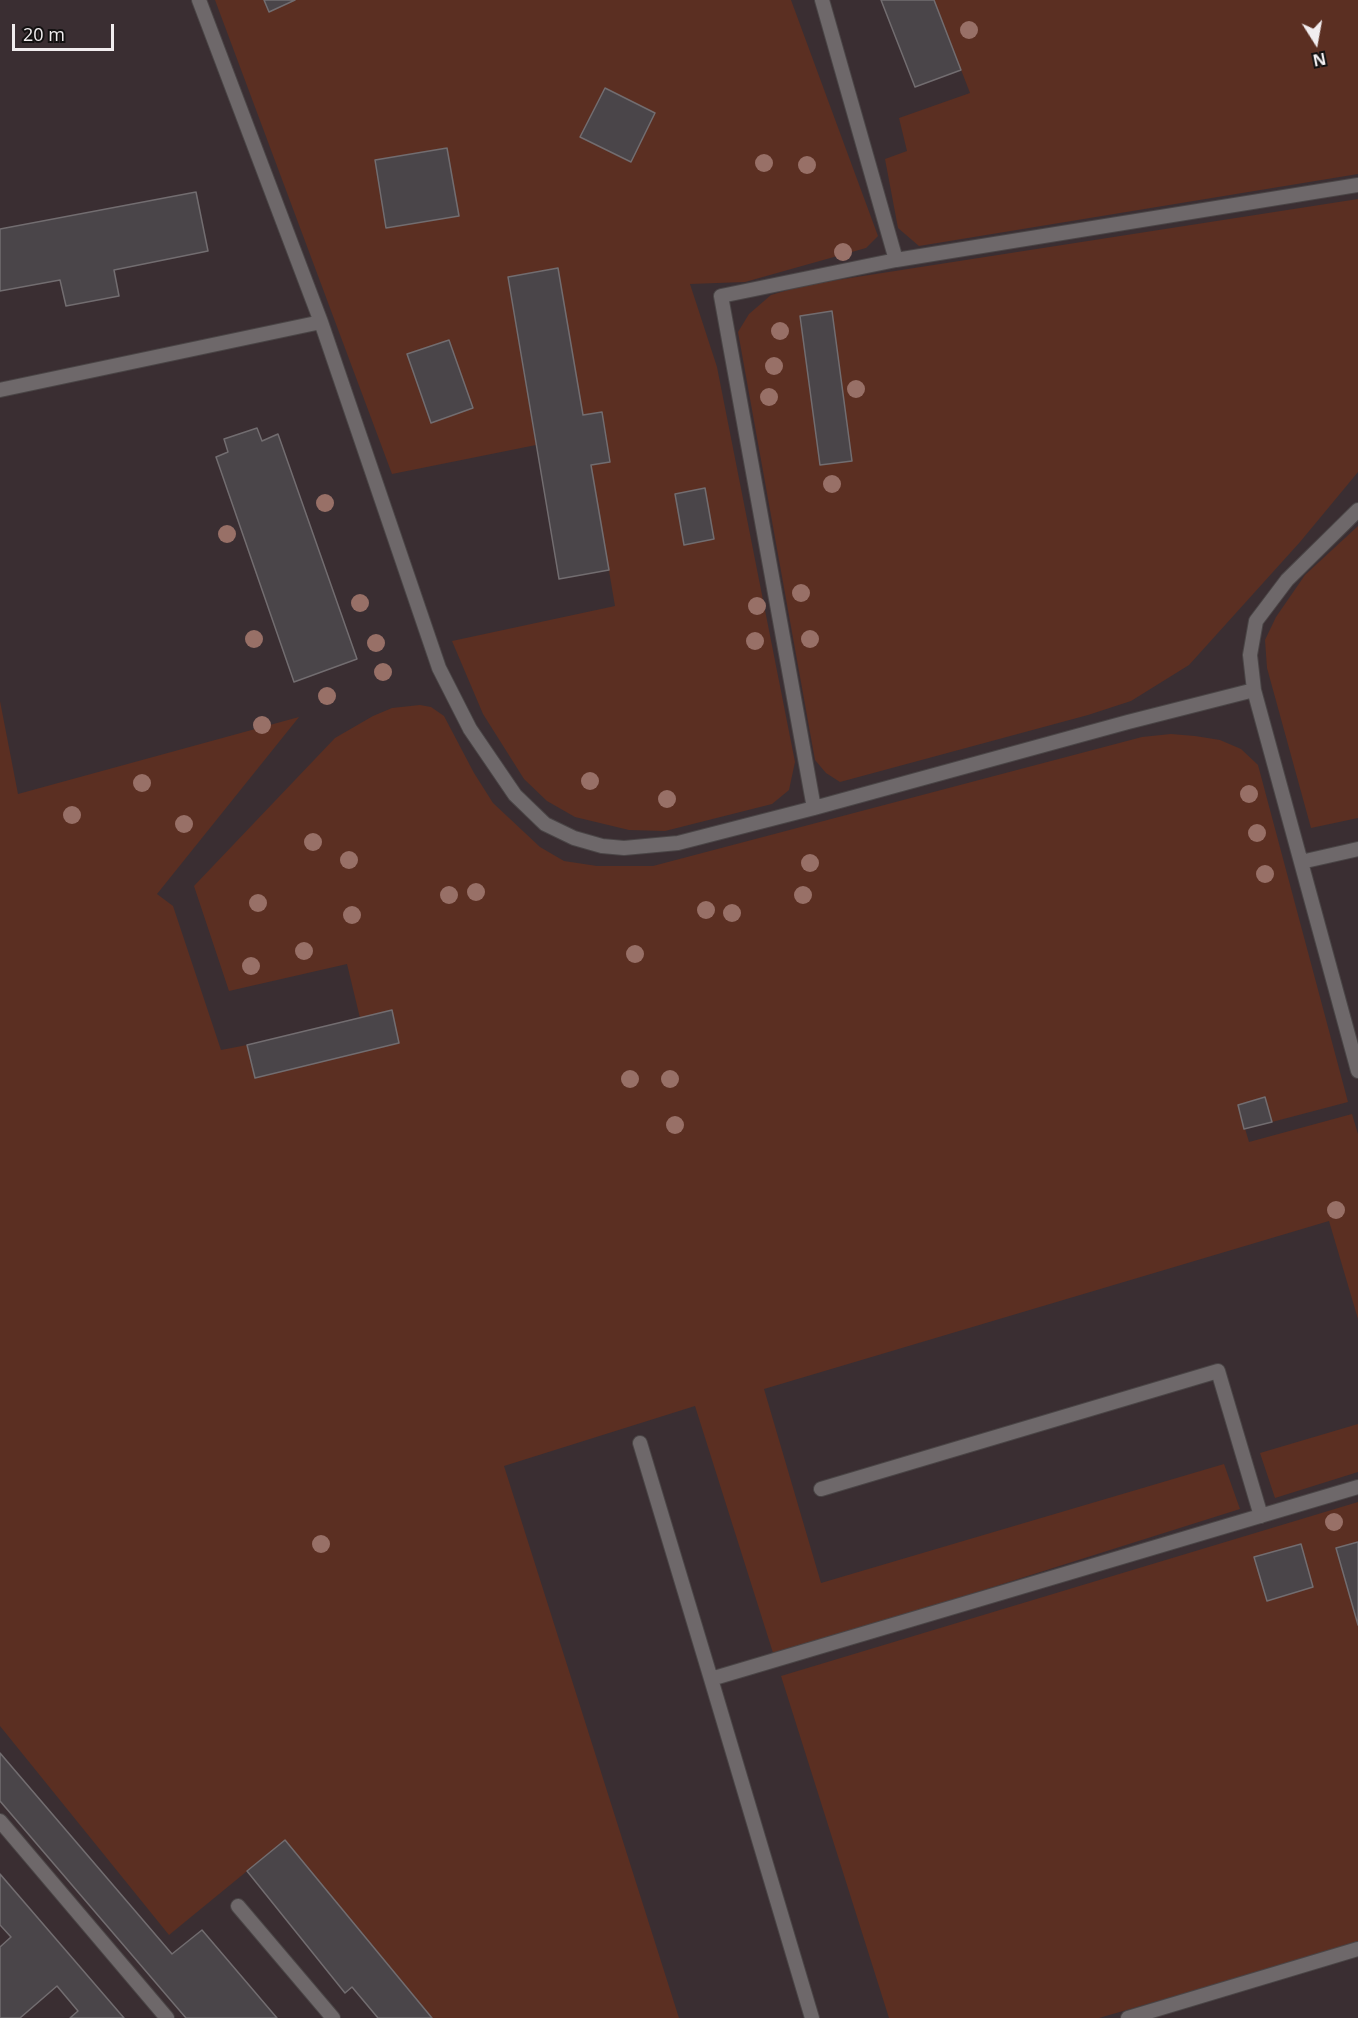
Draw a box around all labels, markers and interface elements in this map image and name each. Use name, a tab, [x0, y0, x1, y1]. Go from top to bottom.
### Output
scale bar	[15, 12, 117, 50]
north arrow	[1286, 12, 1346, 72]
text: 20 m	[23, 22, 65, 46]
text: N	[1311, 48, 1328, 72]

